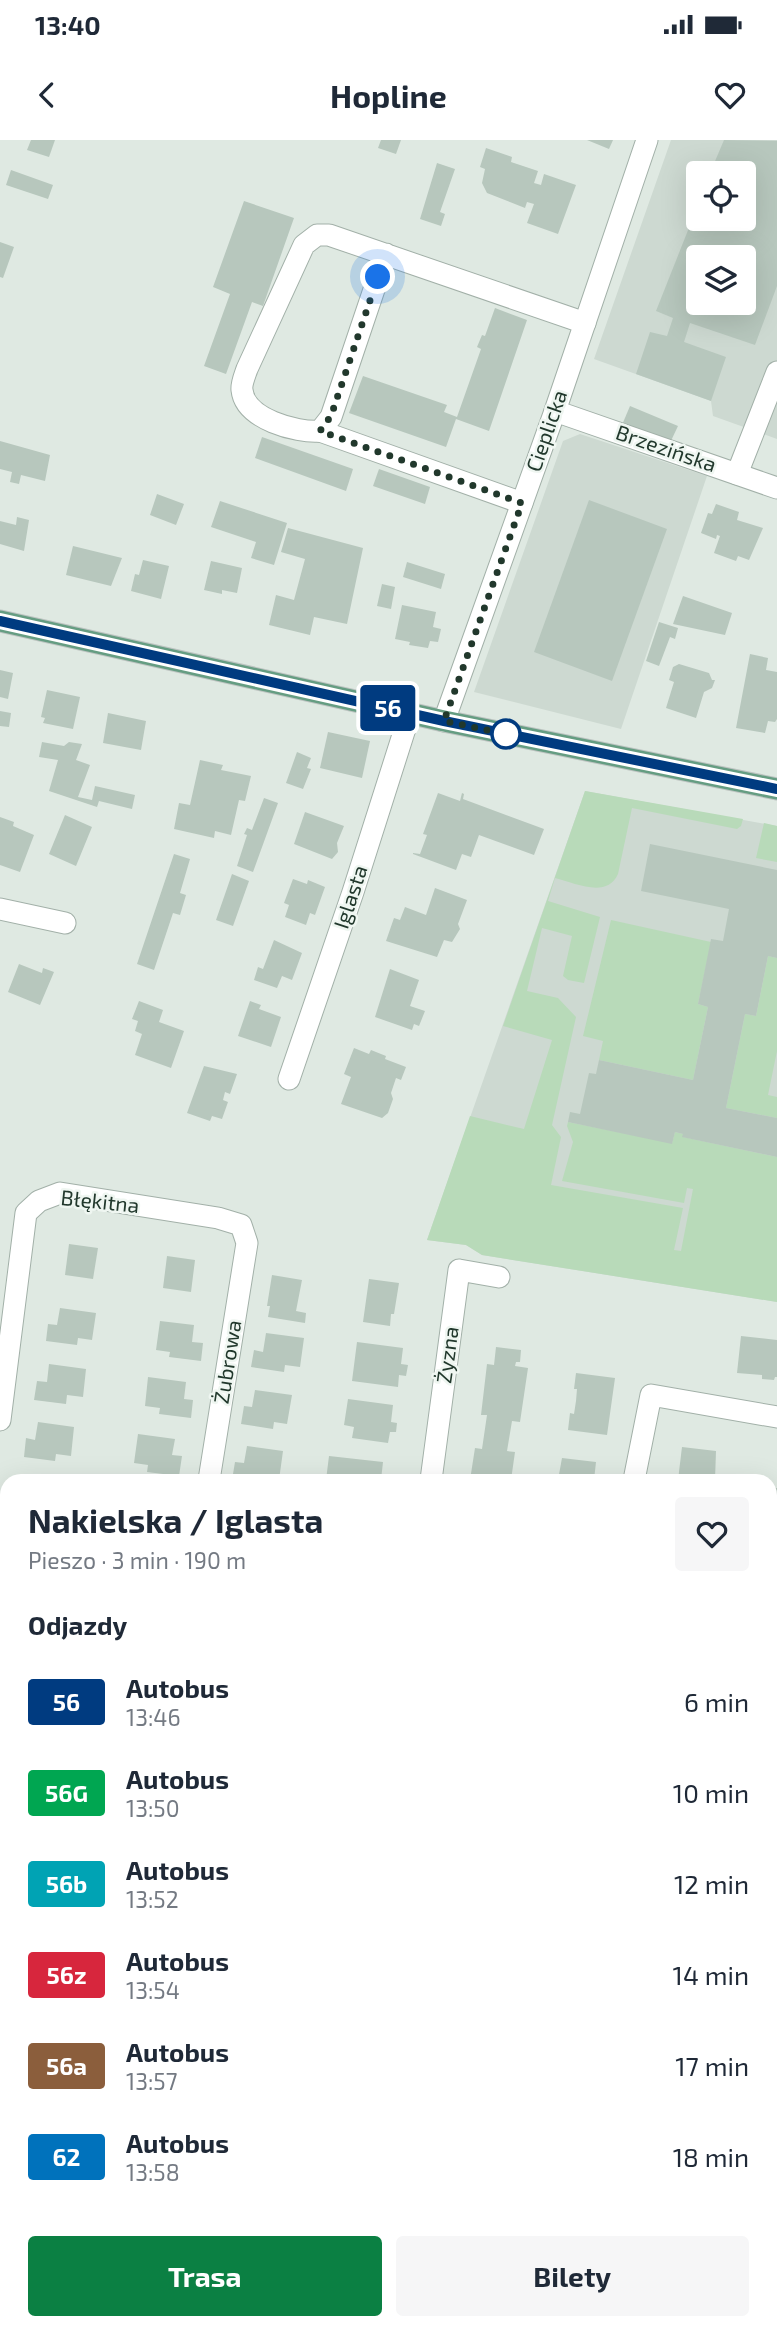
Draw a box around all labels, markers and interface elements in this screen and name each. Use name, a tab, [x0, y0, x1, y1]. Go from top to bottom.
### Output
text: 13:40	[35, 9, 101, 40]
icon: back	[28, 76, 66, 114]
text: Hopline	[330, 76, 447, 114]
icon: heart	[711, 76, 749, 114]
map controls	[686, 161, 756, 315]
button: locate	[686, 161, 756, 231]
button: layers	[686, 245, 756, 315]
your location	[360, 259, 395, 294]
street label: Cieplicka	[520, 386, 571, 475]
street label: Brzezińska	[613, 419, 720, 476]
line badge: 56	[356, 685, 420, 731]
text: 56	[374, 693, 402, 722]
unlabelled marker	[491, 719, 521, 749]
street label: Iglasta	[328, 862, 372, 931]
street label: Błękitna	[60, 1184, 141, 1217]
street label: Żubrowa	[208, 1318, 245, 1406]
street label: Żyzna	[430, 1325, 463, 1385]
button: heart	[675, 1497, 749, 1571]
text: Nakielska / Iglasta	[28, 1500, 323, 1540]
text: Pieszo · 3 min · 190 m	[28, 1546, 246, 1574]
text: Odjazdy	[28, 1609, 127, 1640]
text: Autobus	[126, 1672, 229, 1703]
text: 6 min	[684, 1686, 749, 1717]
text: 56	[53, 1687, 80, 1716]
text: 13:46	[126, 1703, 181, 1731]
text: Autobus	[126, 1763, 229, 1794]
text: 10 min	[673, 1777, 749, 1808]
text: 56G	[45, 1778, 88, 1807]
text: 13:50	[126, 1794, 180, 1822]
text: Autobus	[126, 1854, 229, 1885]
text: 12 min	[674, 1868, 749, 1899]
text: 56b	[46, 1869, 87, 1898]
text: 13:52	[126, 1885, 179, 1913]
text: Autobus	[126, 1945, 229, 1976]
text: 14 min	[673, 1959, 749, 1990]
text: 56z	[46, 1960, 87, 1989]
text: 13:54	[126, 1976, 180, 2004]
text: Autobus	[126, 2036, 229, 2067]
text: 17 min	[675, 2050, 749, 2081]
text: 56a	[46, 2051, 87, 2080]
text: 13:57	[126, 2067, 177, 2095]
text: Autobus	[126, 2127, 229, 2158]
text: 18 min	[673, 2141, 749, 2172]
text: 62	[52, 2142, 81, 2171]
text: 13:58	[126, 2158, 180, 2186]
button: Trasa	[28, 2236, 382, 2316]
button: Bilety	[396, 2236, 749, 2316]

